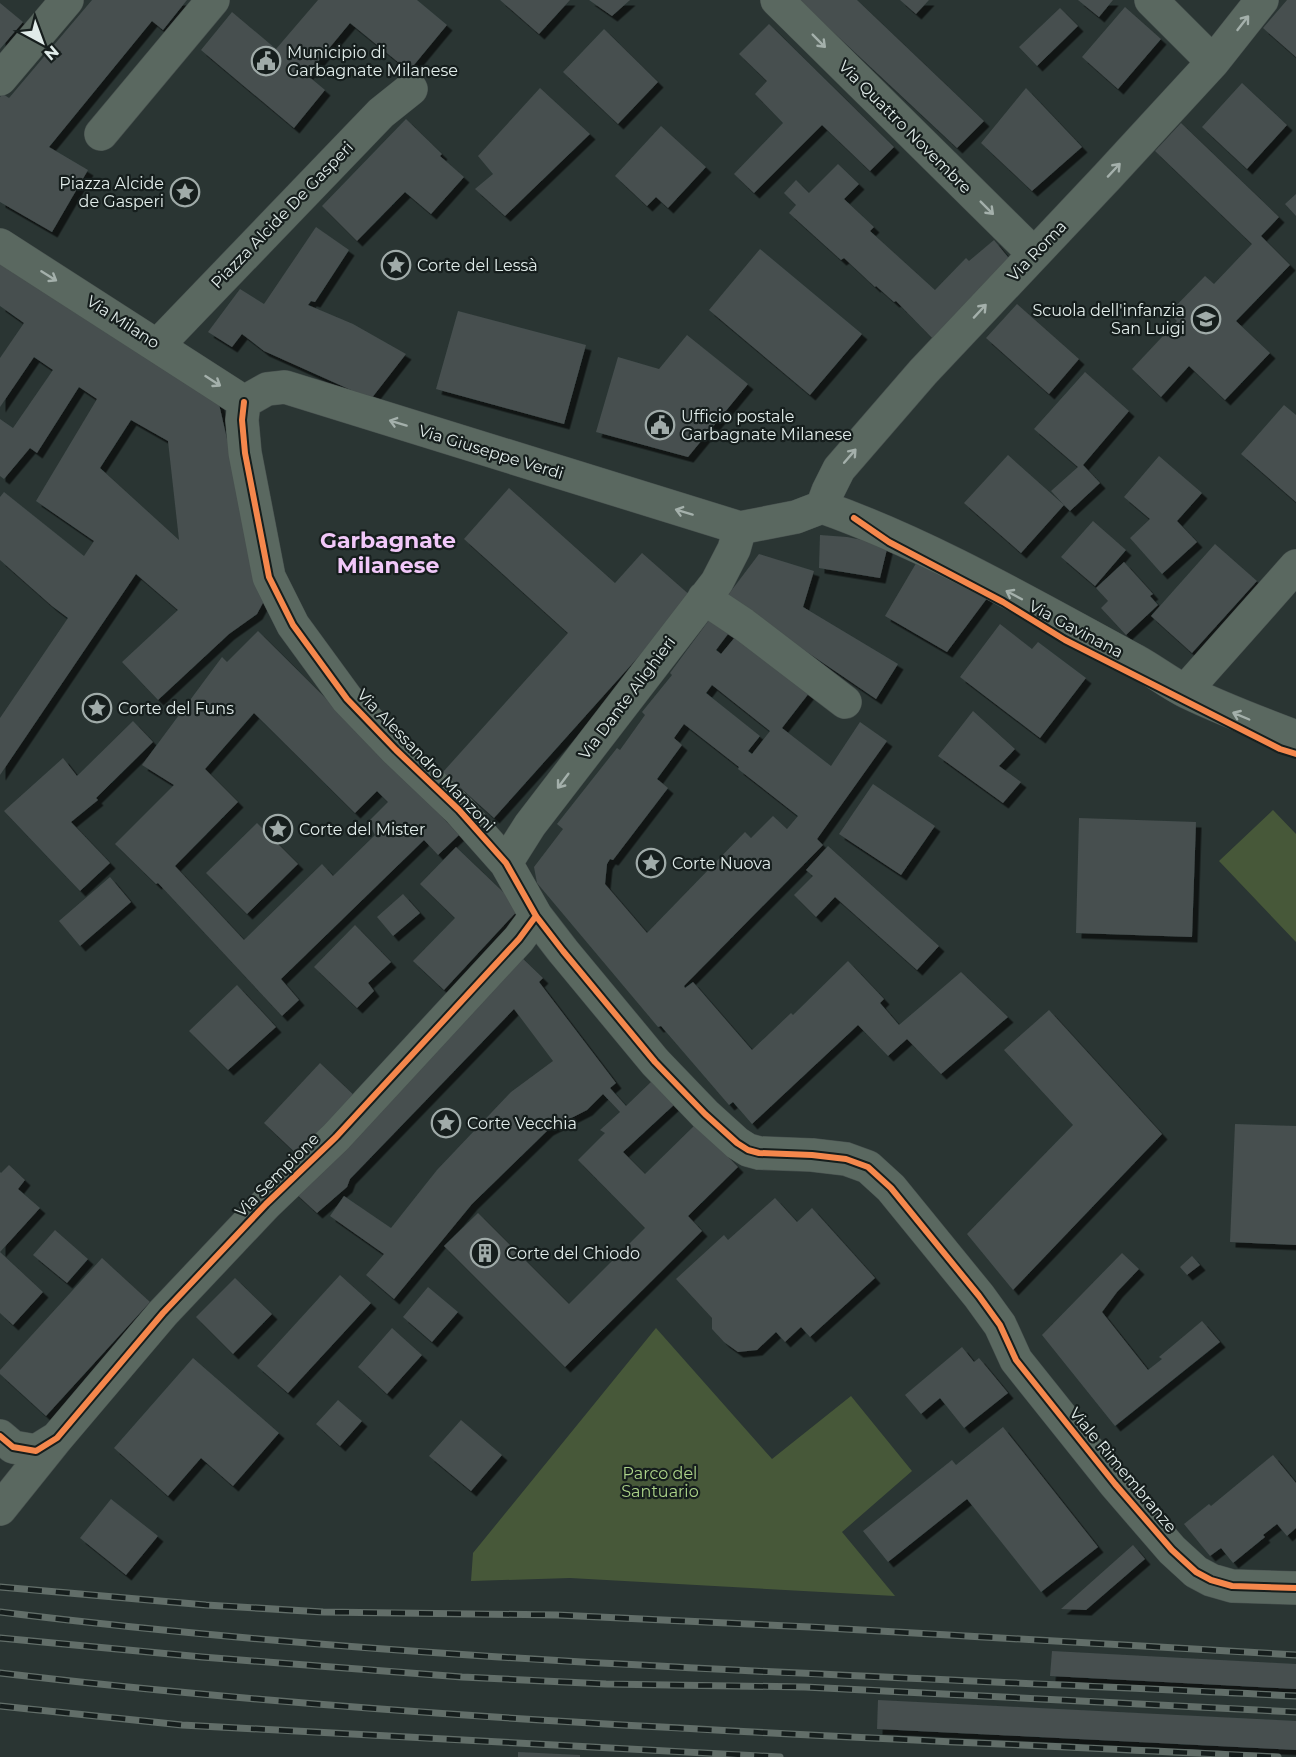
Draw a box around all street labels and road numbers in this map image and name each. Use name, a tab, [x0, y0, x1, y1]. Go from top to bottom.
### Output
street label: Via Quattro Novembre	[835, 57, 975, 197]
street label: Piazza Alcide De Gasperi	[207, 138, 357, 292]
street label: Via Roma	[1003, 217, 1071, 285]
street label: Via Milano	[83, 291, 163, 353]
street label: Via Giuseppe Verdi	[416, 421, 566, 483]
street label: Via Gavinana	[1026, 596, 1126, 662]
street label: Via Dante Alighieri	[575, 633, 679, 763]
street label: Via Alessandro Manzoni	[353, 685, 499, 835]
street label: Via Sempione	[231, 1129, 323, 1221]
street label: Viale Rimembranze	[1065, 1404, 1181, 1536]

